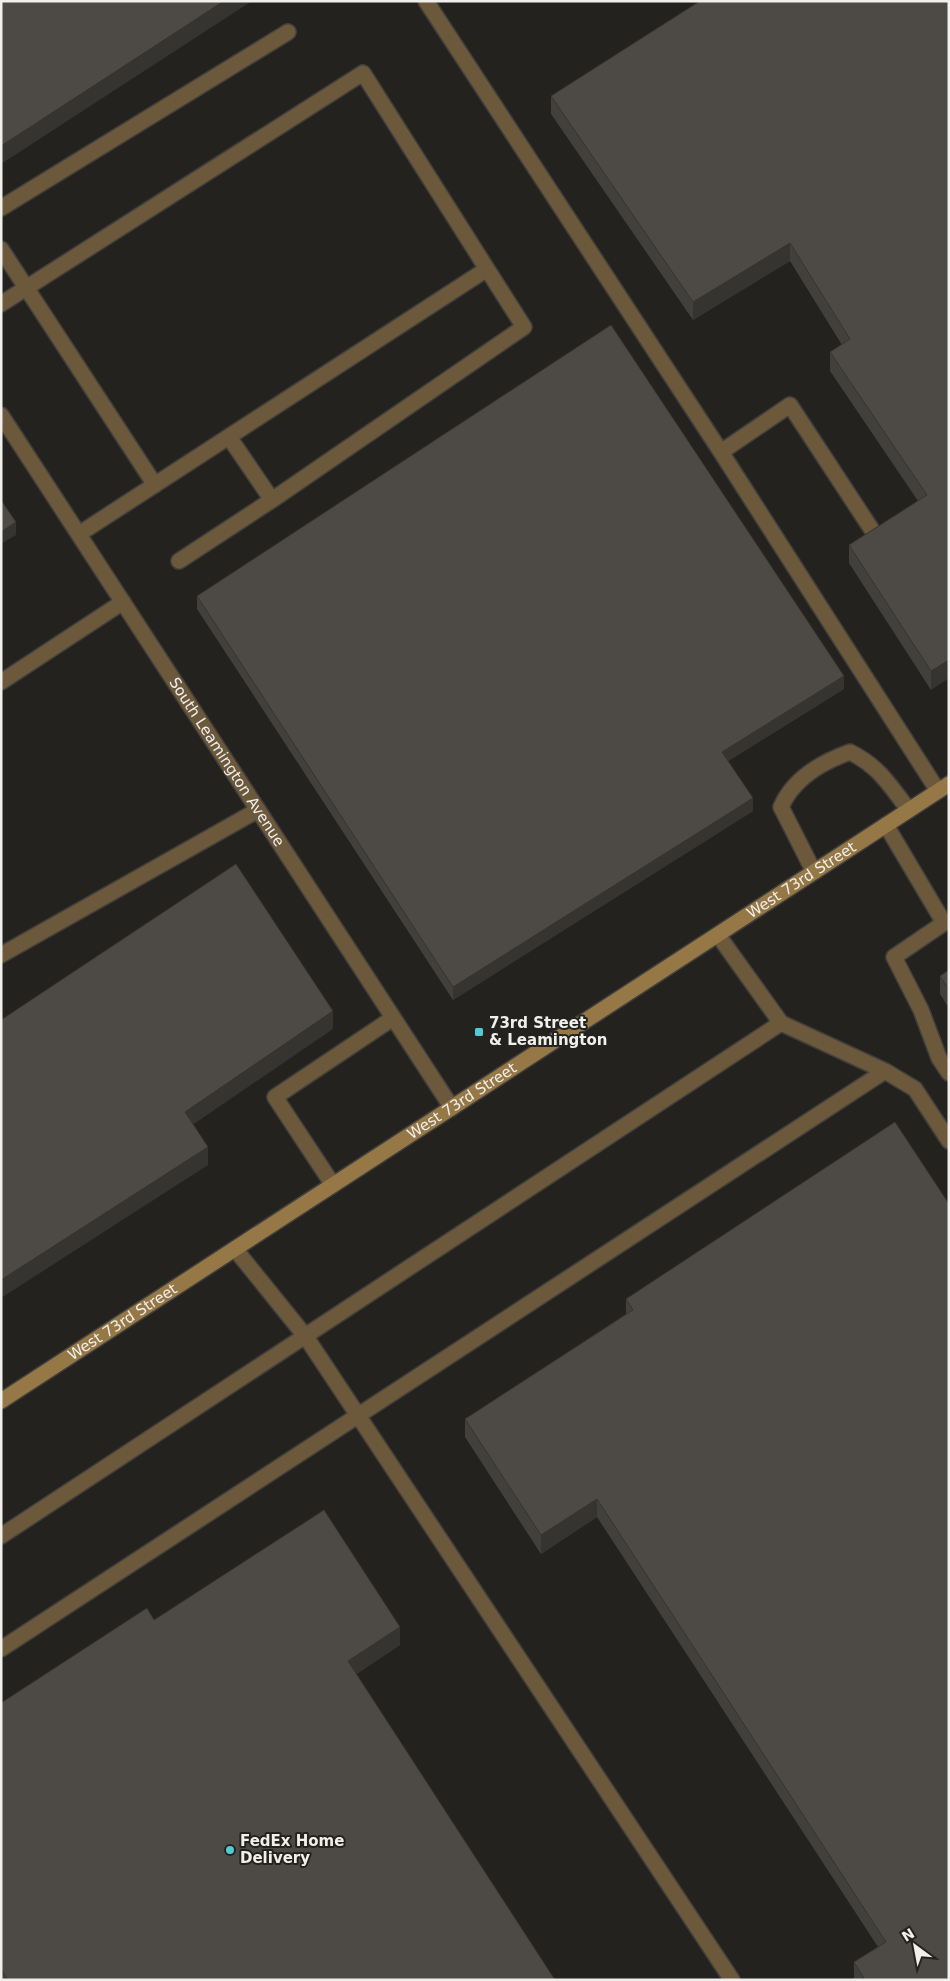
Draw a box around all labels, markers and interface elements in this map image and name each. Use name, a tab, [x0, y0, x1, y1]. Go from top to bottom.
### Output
street label: South Leamington Avenue	[165, 674, 288, 850]
street label: West 73rd Street	[743, 838, 859, 922]
place label: 73rd Street & Leamington	[489, 1014, 608, 1049]
marker: 73rd Street & Leamington	[473, 1026, 485, 1038]
street label: West 73rd Street	[404, 1059, 520, 1143]
street label: West 73rd Street	[65, 1280, 181, 1364]
place label: FedEx Home Delivery	[240, 1832, 344, 1867]
marker: FedEx Home Delivery	[224, 1844, 236, 1856]
north arrow	[890, 1921, 940, 1971]
text: N	[899, 1925, 917, 1945]

